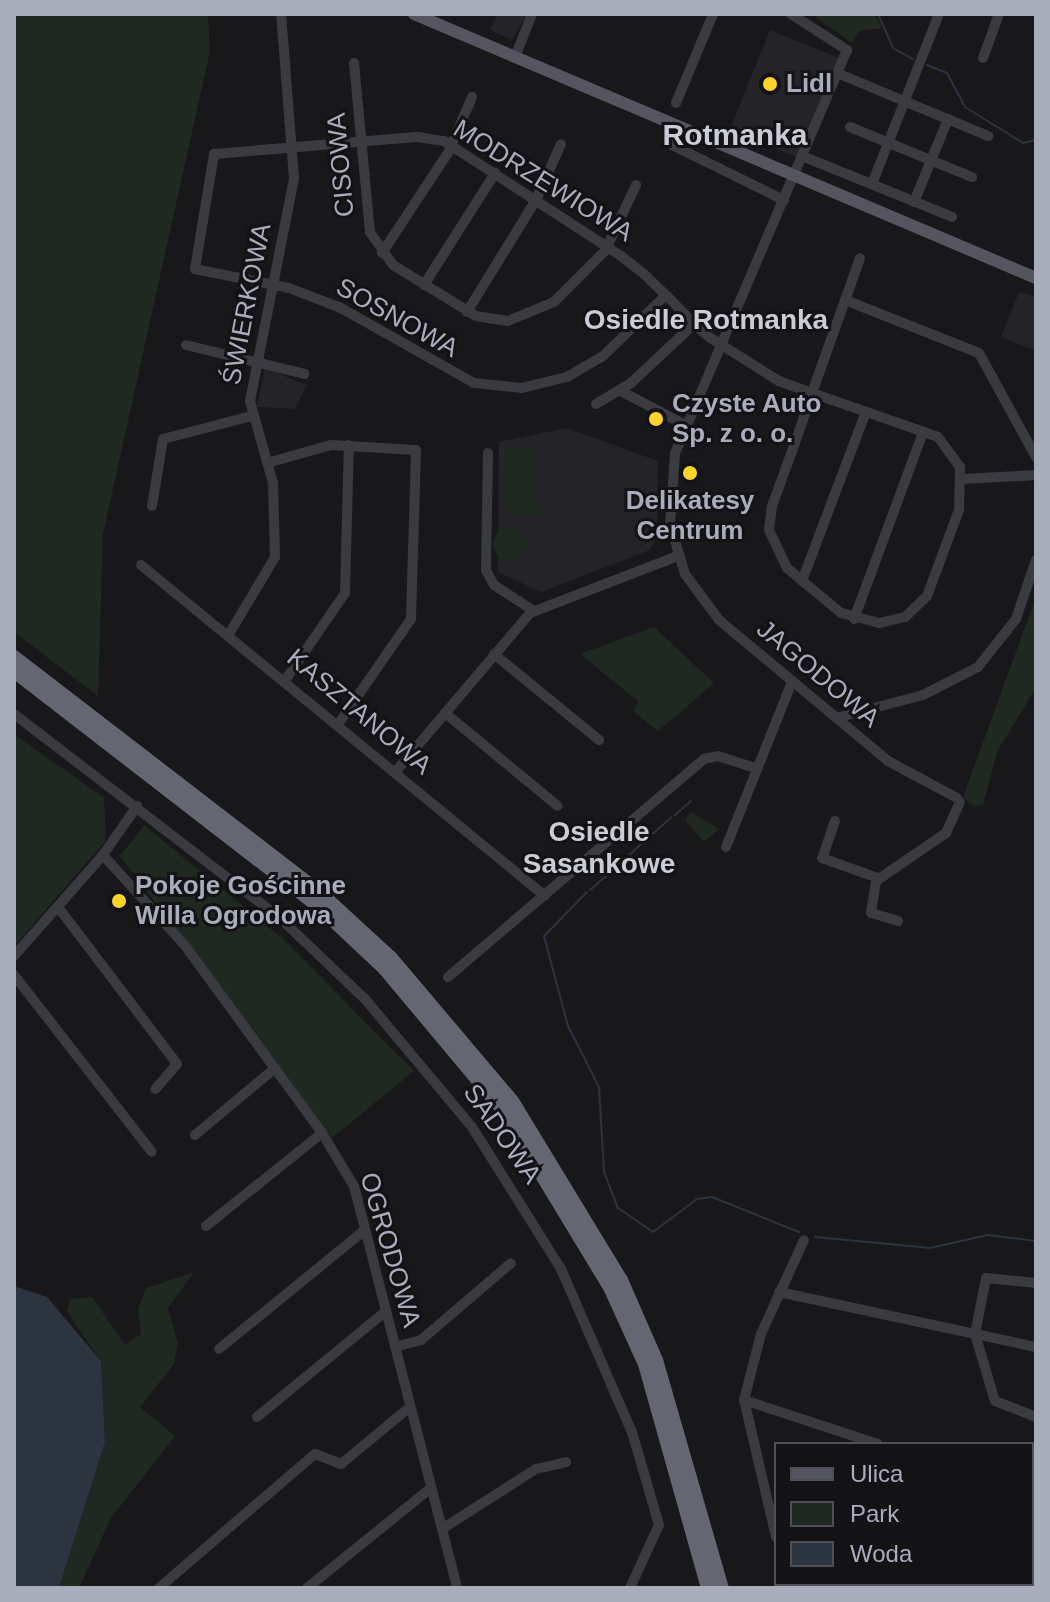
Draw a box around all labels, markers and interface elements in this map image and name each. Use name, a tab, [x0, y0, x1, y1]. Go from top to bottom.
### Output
place label: Lidl	[786, 68, 832, 100]
marker: Lidl	[761, 75, 779, 93]
street label: CISOWA	[321, 112, 361, 218]
street label: MODRZEWIOWA	[448, 113, 638, 249]
district label: Rotmanka	[662, 117, 808, 153]
street label: ŚWIERKOWA	[216, 221, 278, 387]
street label: SOSNOWA	[330, 272, 464, 364]
district label: Osiedle Rotmanka	[584, 303, 828, 337]
place label: Czyste Auto Sp. z o. o.	[672, 388, 822, 450]
marker: Czyste Auto Sp. z o. o.	[647, 410, 665, 428]
marker: Delikatesy Centrum	[681, 464, 699, 482]
place label: Delikatesy Centrum	[626, 485, 754, 546]
street label: JAGODOWA	[750, 614, 886, 734]
street label: KASZTANOWA	[280, 642, 438, 782]
district label: Osiedle Sasankowe	[523, 815, 675, 881]
place label: Pokoje Gościnne Willa Ogrodowa	[135, 870, 346, 932]
marker: Pokoje Gościnne Willa Ogrodowa	[110, 892, 128, 910]
street label: SADOWA	[456, 1078, 548, 1190]
street label: OGRODOWA	[353, 1169, 427, 1331]
legend	[774, 1442, 1034, 1586]
text: Ulica	[850, 1460, 903, 1487]
text: Park	[850, 1500, 899, 1527]
text: Woda	[850, 1540, 912, 1567]

